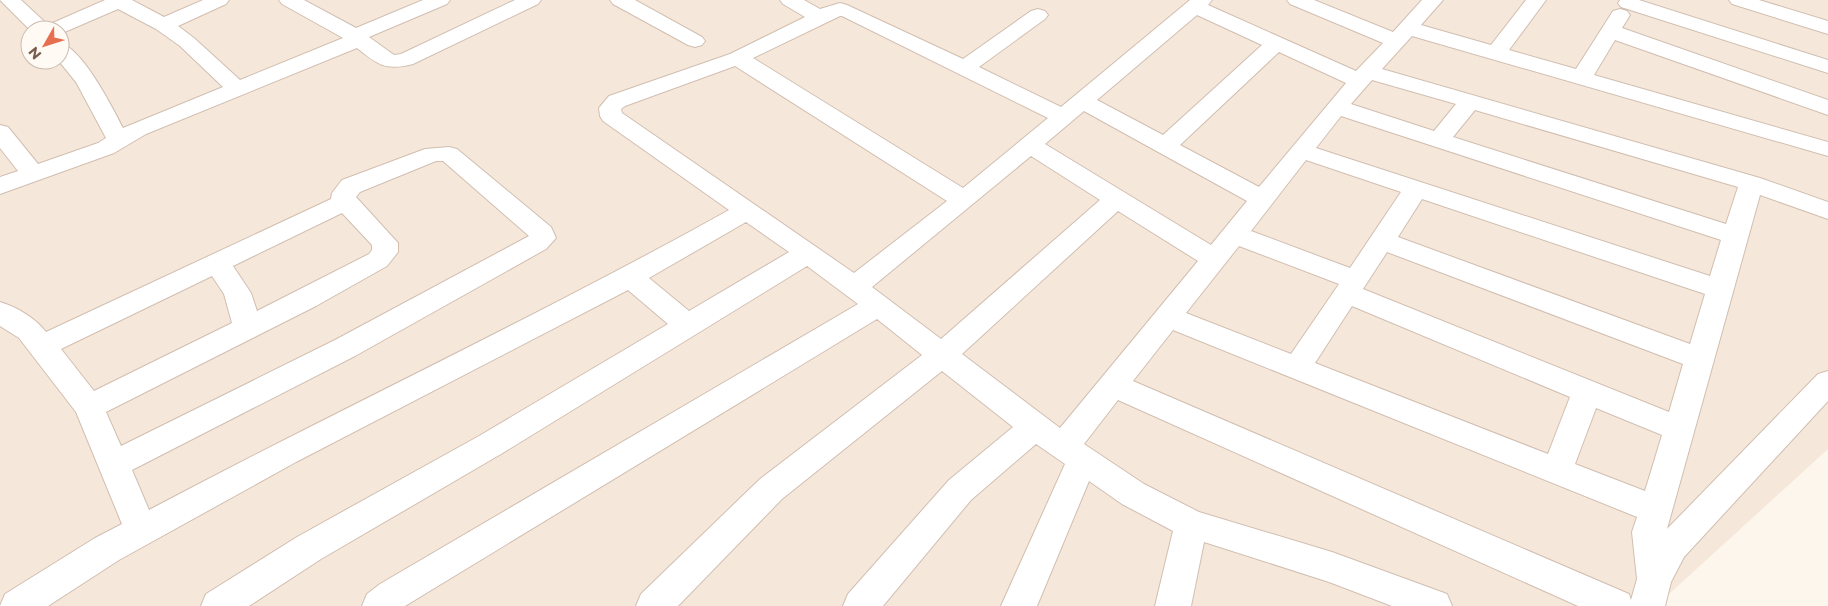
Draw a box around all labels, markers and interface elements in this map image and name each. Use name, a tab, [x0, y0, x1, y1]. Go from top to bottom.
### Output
north arrow	[20, 20, 70, 70]
text: N	[24, 43, 45, 63]

